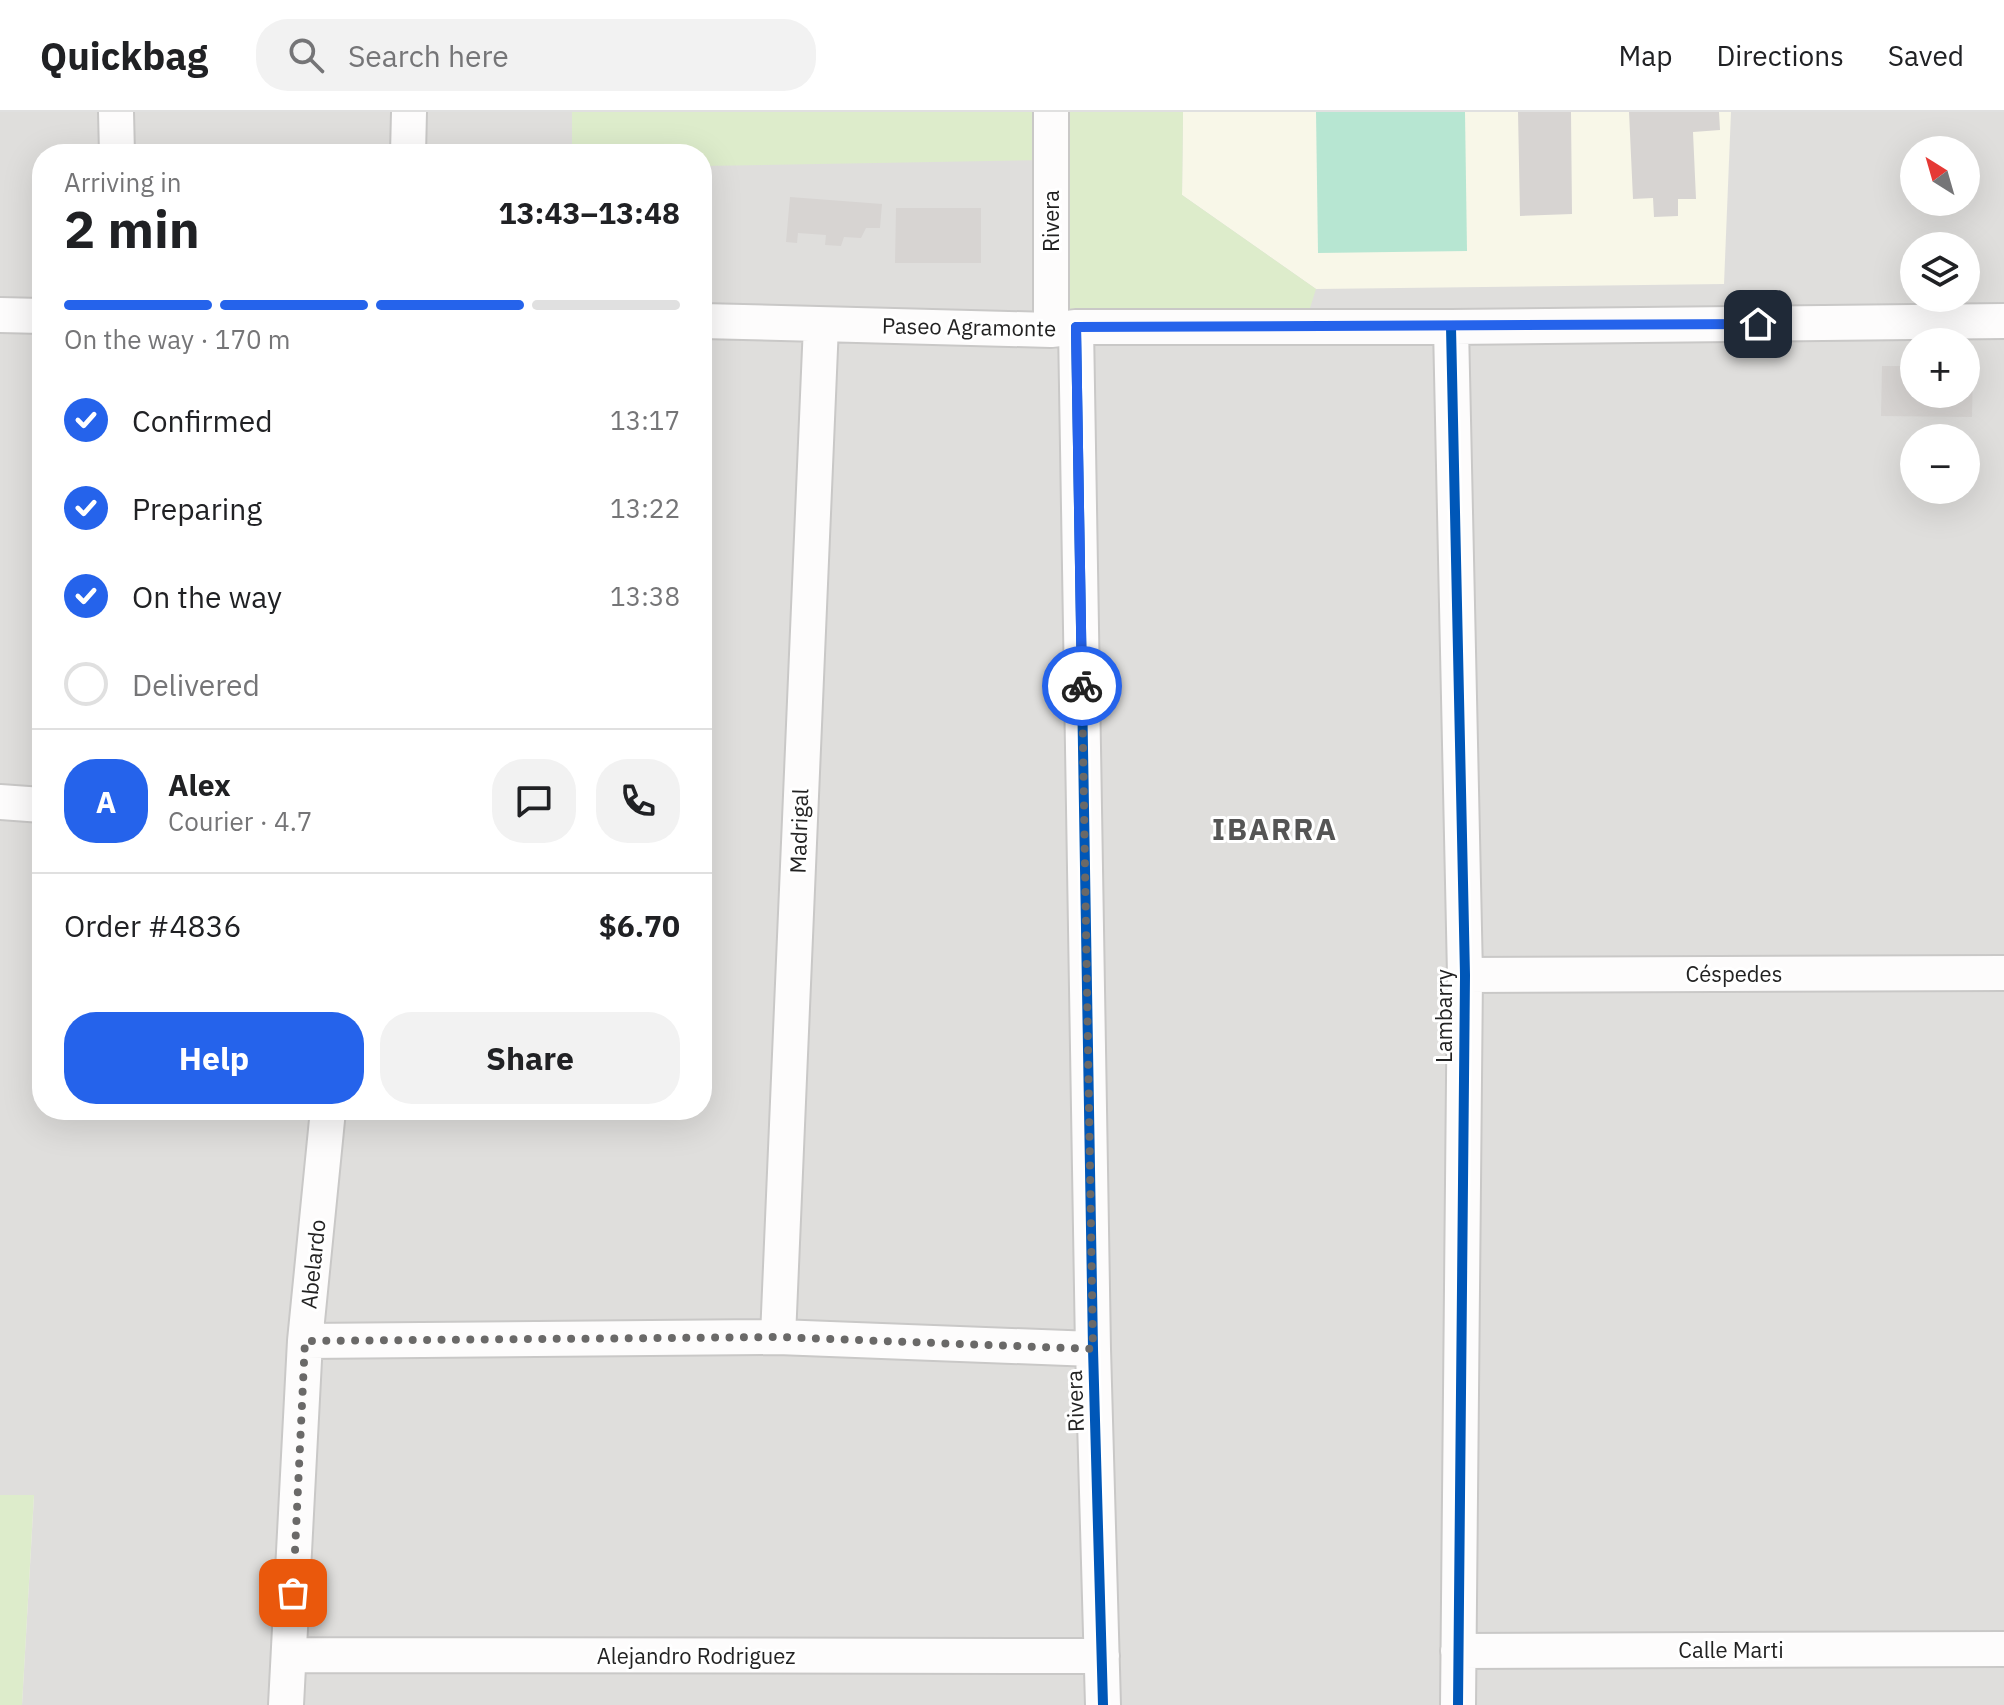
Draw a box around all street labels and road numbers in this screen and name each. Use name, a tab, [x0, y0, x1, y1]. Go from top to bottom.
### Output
street label: Rivera	[1036, 190, 1065, 252]
street label: Paseo Agramonte	[882, 310, 1056, 343]
street label: Madrigal	[783, 788, 814, 874]
street label: Céspedes	[1686, 959, 1782, 988]
street label: Lambarry	[1429, 969, 1458, 1063]
street label: Abelardo	[293, 1218, 332, 1310]
street label: Rivera	[1059, 1369, 1090, 1433]
street label: Calle Marti	[1678, 1635, 1784, 1664]
street label: Alejandro Rodriguez	[597, 1641, 795, 1670]

